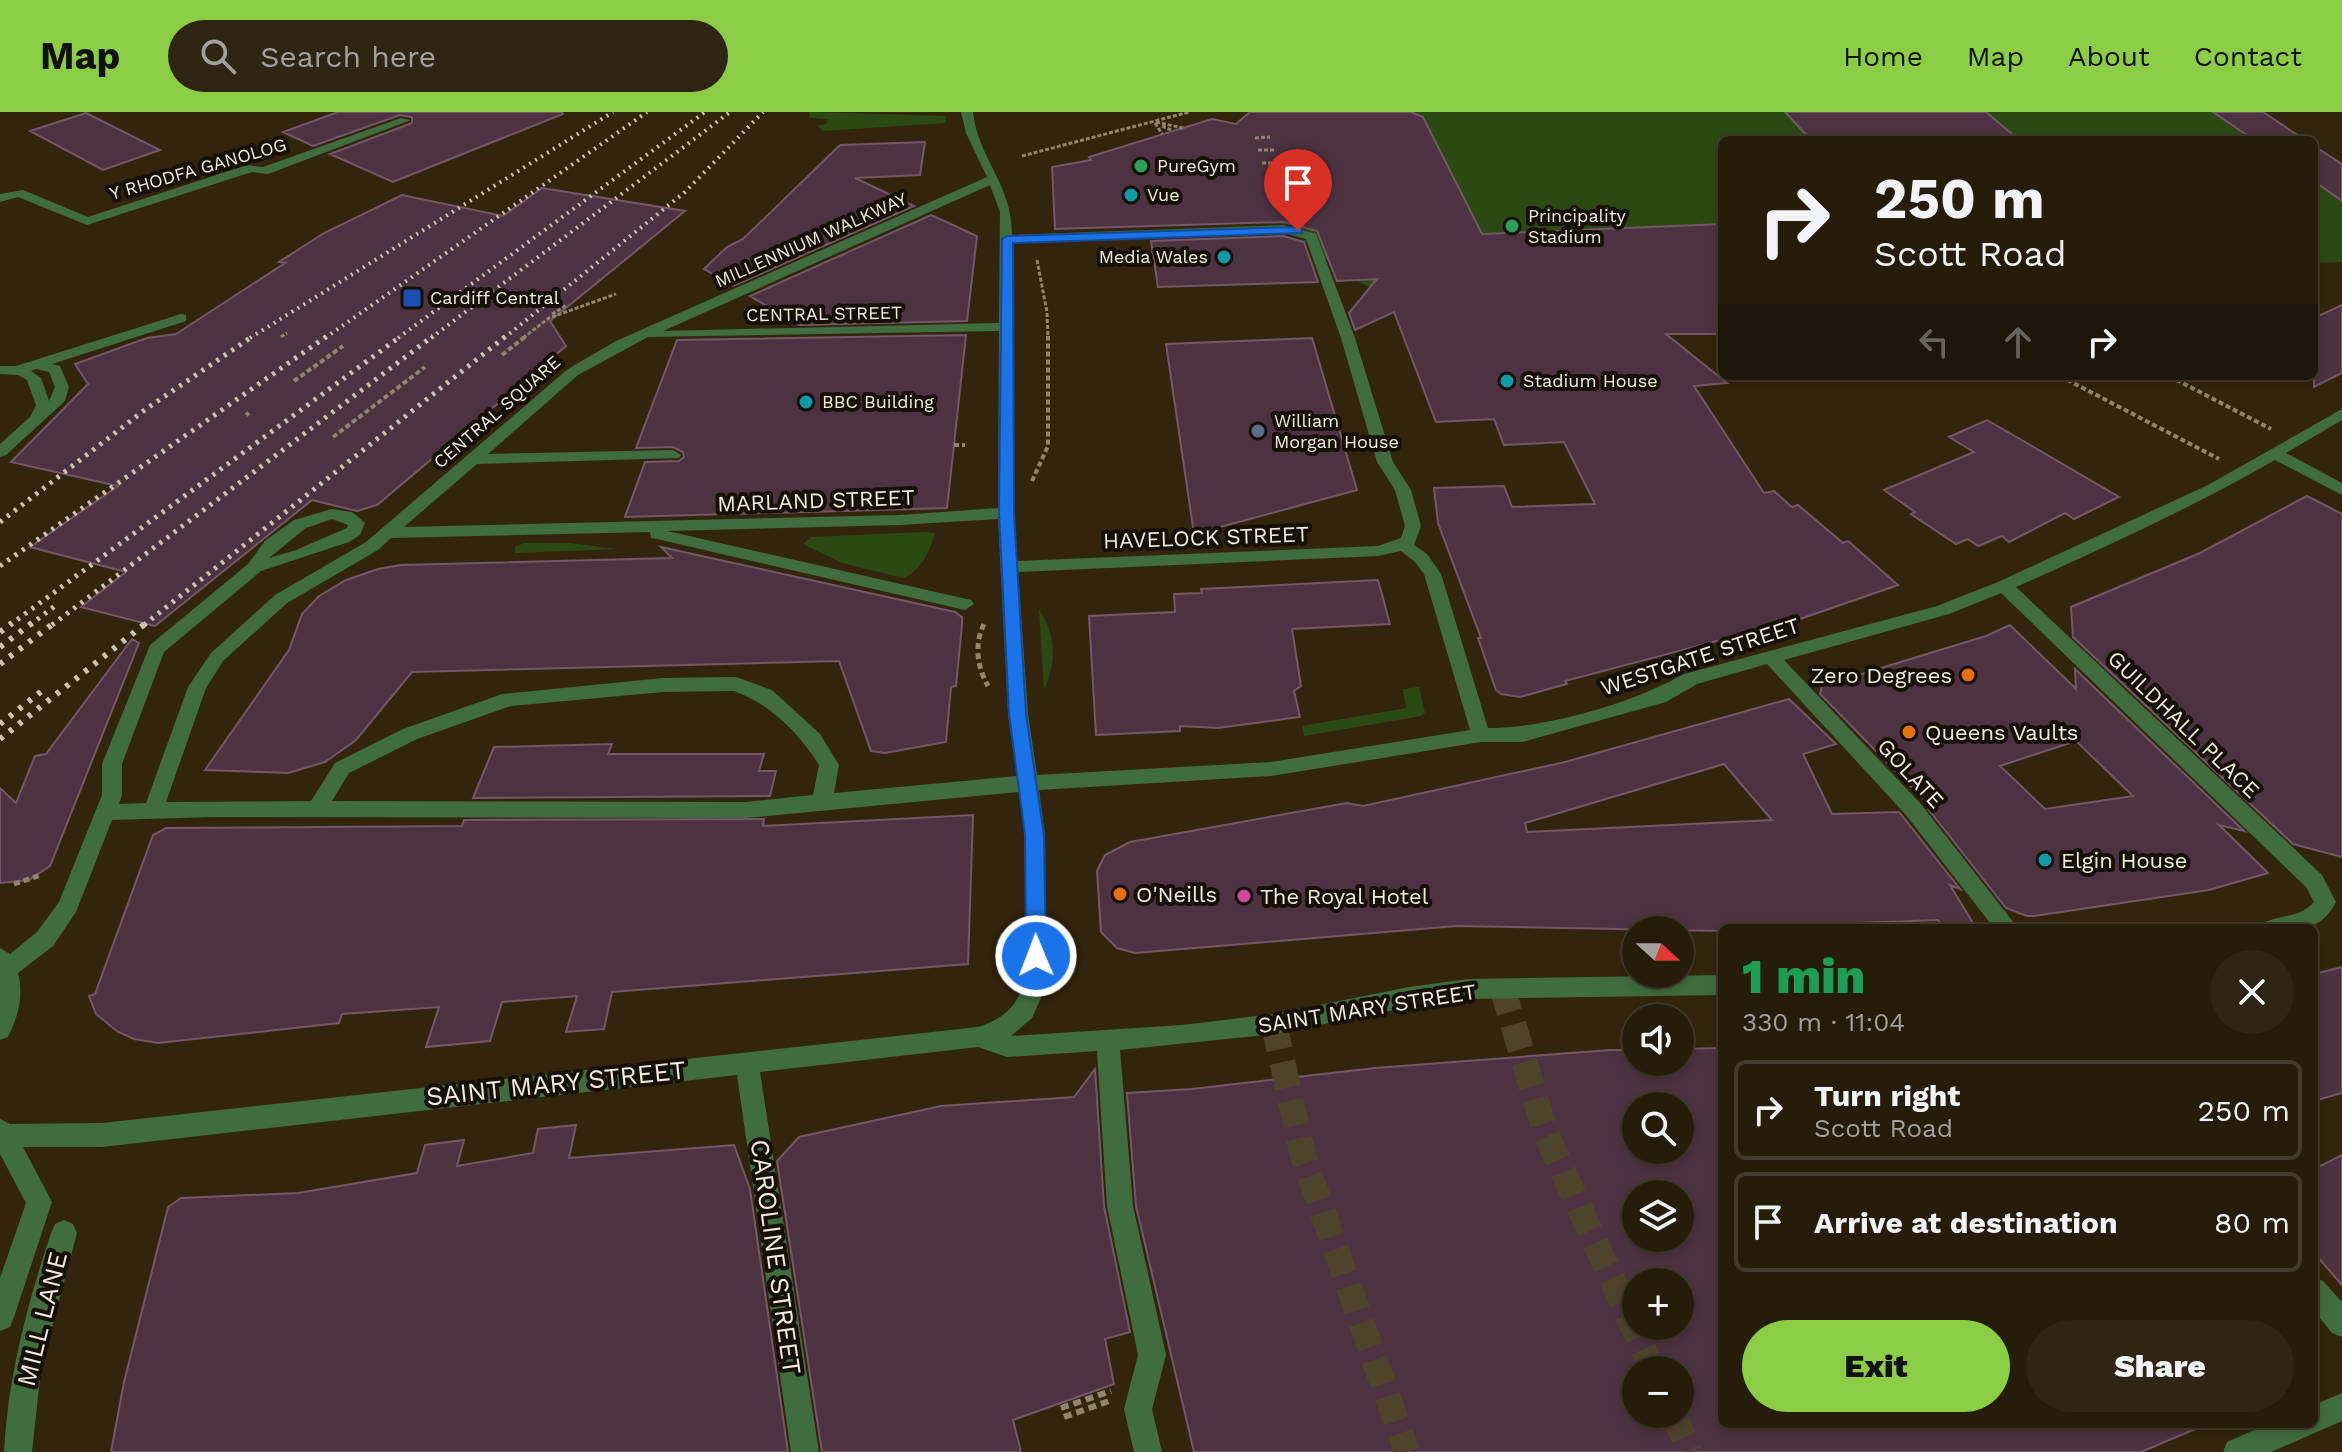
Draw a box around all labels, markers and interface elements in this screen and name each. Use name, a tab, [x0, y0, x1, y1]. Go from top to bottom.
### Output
search box	[168, 20, 728, 92]
text: Map	[40, 34, 120, 78]
icon: search	[196, 34, 240, 78]
text: Search here	[260, 39, 436, 74]
text: Home	[1843, 40, 1923, 73]
text: Map	[1967, 40, 2024, 73]
text: About	[2068, 40, 2150, 73]
text: Contact	[2194, 40, 2302, 73]
street label: Y RHODFA GANOLOG	[107, 133, 289, 204]
pin	[1264, 149, 1332, 231]
place label: PureGym	[1157, 155, 1236, 176]
marker: PureGym	[1132, 157, 1150, 175]
icon: arrive	[1276, 161, 1320, 205]
text: 250 m	[1874, 166, 2045, 232]
icon: right	[1742, 168, 1846, 272]
place label: Vue	[1147, 184, 1180, 205]
marker: Vue	[1122, 186, 1140, 204]
street label: MILLENNIUM WALKWAY	[712, 187, 911, 291]
place label: Principality Stadium	[1528, 205, 1626, 247]
marker: Principality Stadium	[1503, 217, 1521, 235]
text: Scott Road	[1874, 233, 2067, 275]
place label: Media Wales	[1099, 246, 1208, 267]
marker: Media Wales	[1215, 248, 1233, 266]
marker: Cardiff Central	[401, 287, 423, 309]
place label: Cardiff Central	[430, 287, 560, 308]
street label: CENTRAL STREET	[746, 302, 902, 325]
icon: left	[1912, 320, 1956, 364]
icon: ahead	[1996, 320, 2040, 364]
icon: right	[2080, 320, 2124, 364]
street label: CENTRAL SQUARE	[429, 351, 564, 472]
place label: Stadium House	[1523, 370, 1658, 391]
marker: Stadium House	[1498, 372, 1516, 390]
place label: BBC Building	[822, 391, 934, 412]
marker: BBC Building	[797, 393, 815, 411]
place label: William Morgan House	[1274, 410, 1399, 452]
marker: William Morgan House	[1249, 422, 1267, 440]
street label: MARLAND STREET	[717, 485, 915, 516]
street label: HAVELOCK STREET	[1103, 521, 1310, 554]
street label: WESTGATE STREET	[1598, 613, 1803, 700]
street label: GUILDHALL PLACE	[2103, 646, 2265, 803]
place label: Zero Degrees	[1811, 663, 1952, 688]
marker: Zero Degrees	[1959, 666, 1977, 684]
place label: Queens Vaults	[1925, 720, 2078, 745]
marker: Queens Vaults	[1900, 723, 1918, 741]
street label: GOLATE	[1872, 734, 1949, 813]
place label: Elgin House	[2061, 848, 2187, 873]
marker: Elgin House	[2036, 851, 2054, 869]
place label: O'Neills	[1136, 882, 1217, 907]
place label: The Royal Hotel	[1260, 884, 1429, 909]
marker: O'Neills	[1111, 885, 1129, 903]
marker: The Royal Hotel	[1235, 887, 1253, 905]
position arrow	[994, 914, 1078, 998]
north arrow	[1622, 916, 1694, 988]
map controls	[1622, 916, 1694, 1428]
text: 1 min	[1742, 948, 1865, 1005]
button: close	[2210, 950, 2294, 1034]
street label: SAINT MARY STREET	[1256, 979, 1478, 1038]
button: sound	[1622, 1004, 1694, 1076]
text: 330 m · 11:04	[1742, 1007, 1905, 1037]
street label: SAINT MARY STREET	[425, 1054, 687, 1112]
text: Turn right	[1814, 1078, 1960, 1113]
icon: right	[1746, 1088, 1790, 1132]
button: search	[1622, 1092, 1694, 1164]
text: 250 m	[2198, 1093, 2290, 1128]
text: Scott Road	[1814, 1113, 1953, 1143]
street label: CAROLINE STREET	[745, 1138, 807, 1376]
button: layers	[1622, 1180, 1694, 1252]
icon: arrive	[1746, 1200, 1790, 1244]
text: Arrive at destination	[1814, 1205, 2118, 1240]
text: 80 m	[2214, 1205, 2290, 1240]
street label: MILL LANE	[11, 1249, 73, 1389]
button: +	[1622, 1268, 1694, 1340]
button: Exit	[1742, 1320, 2010, 1412]
button: Share	[2026, 1320, 2294, 1412]
button: −	[1622, 1356, 1694, 1428]

